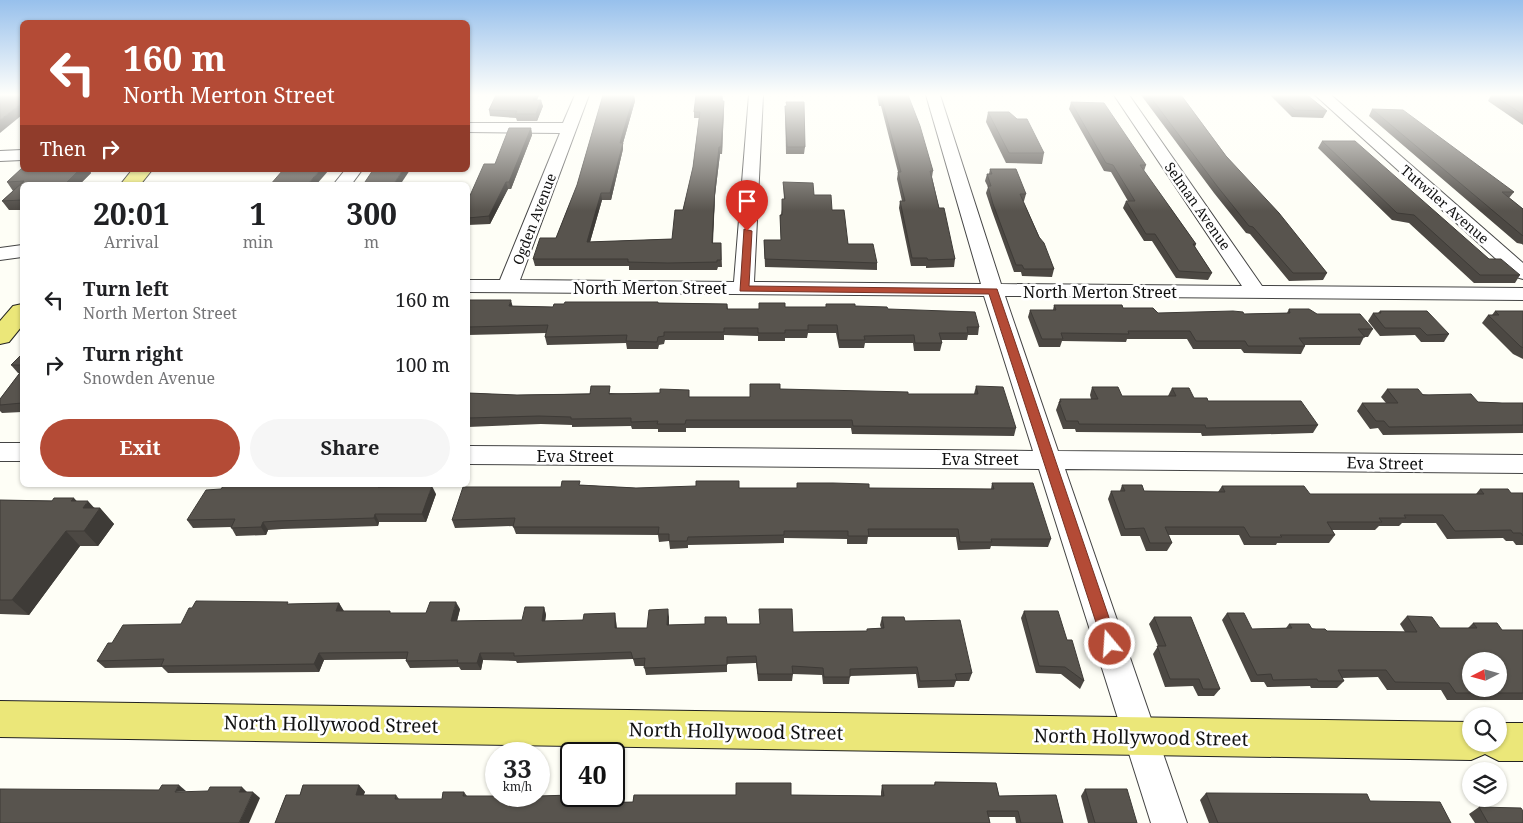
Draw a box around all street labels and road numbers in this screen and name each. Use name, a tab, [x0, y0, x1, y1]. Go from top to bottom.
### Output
street label: Selman Avenue	[1161, 158, 1235, 254]
street label: Tutwiler Avenue	[1397, 160, 1493, 248]
street label: Ogden Avenue	[508, 170, 560, 268]
street label: North Merton Street	[573, 277, 727, 299]
street label: North Merton Street	[1023, 281, 1177, 303]
street label: Eva Street	[536, 445, 614, 467]
street label: Eva Street	[941, 448, 1019, 470]
street label: Eva Street	[1346, 451, 1424, 475]
street label: North Hollywood Street	[224, 709, 439, 739]
street label: North Hollywood Street	[629, 716, 844, 746]
street label: North Hollywood Street	[1034, 722, 1249, 752]

